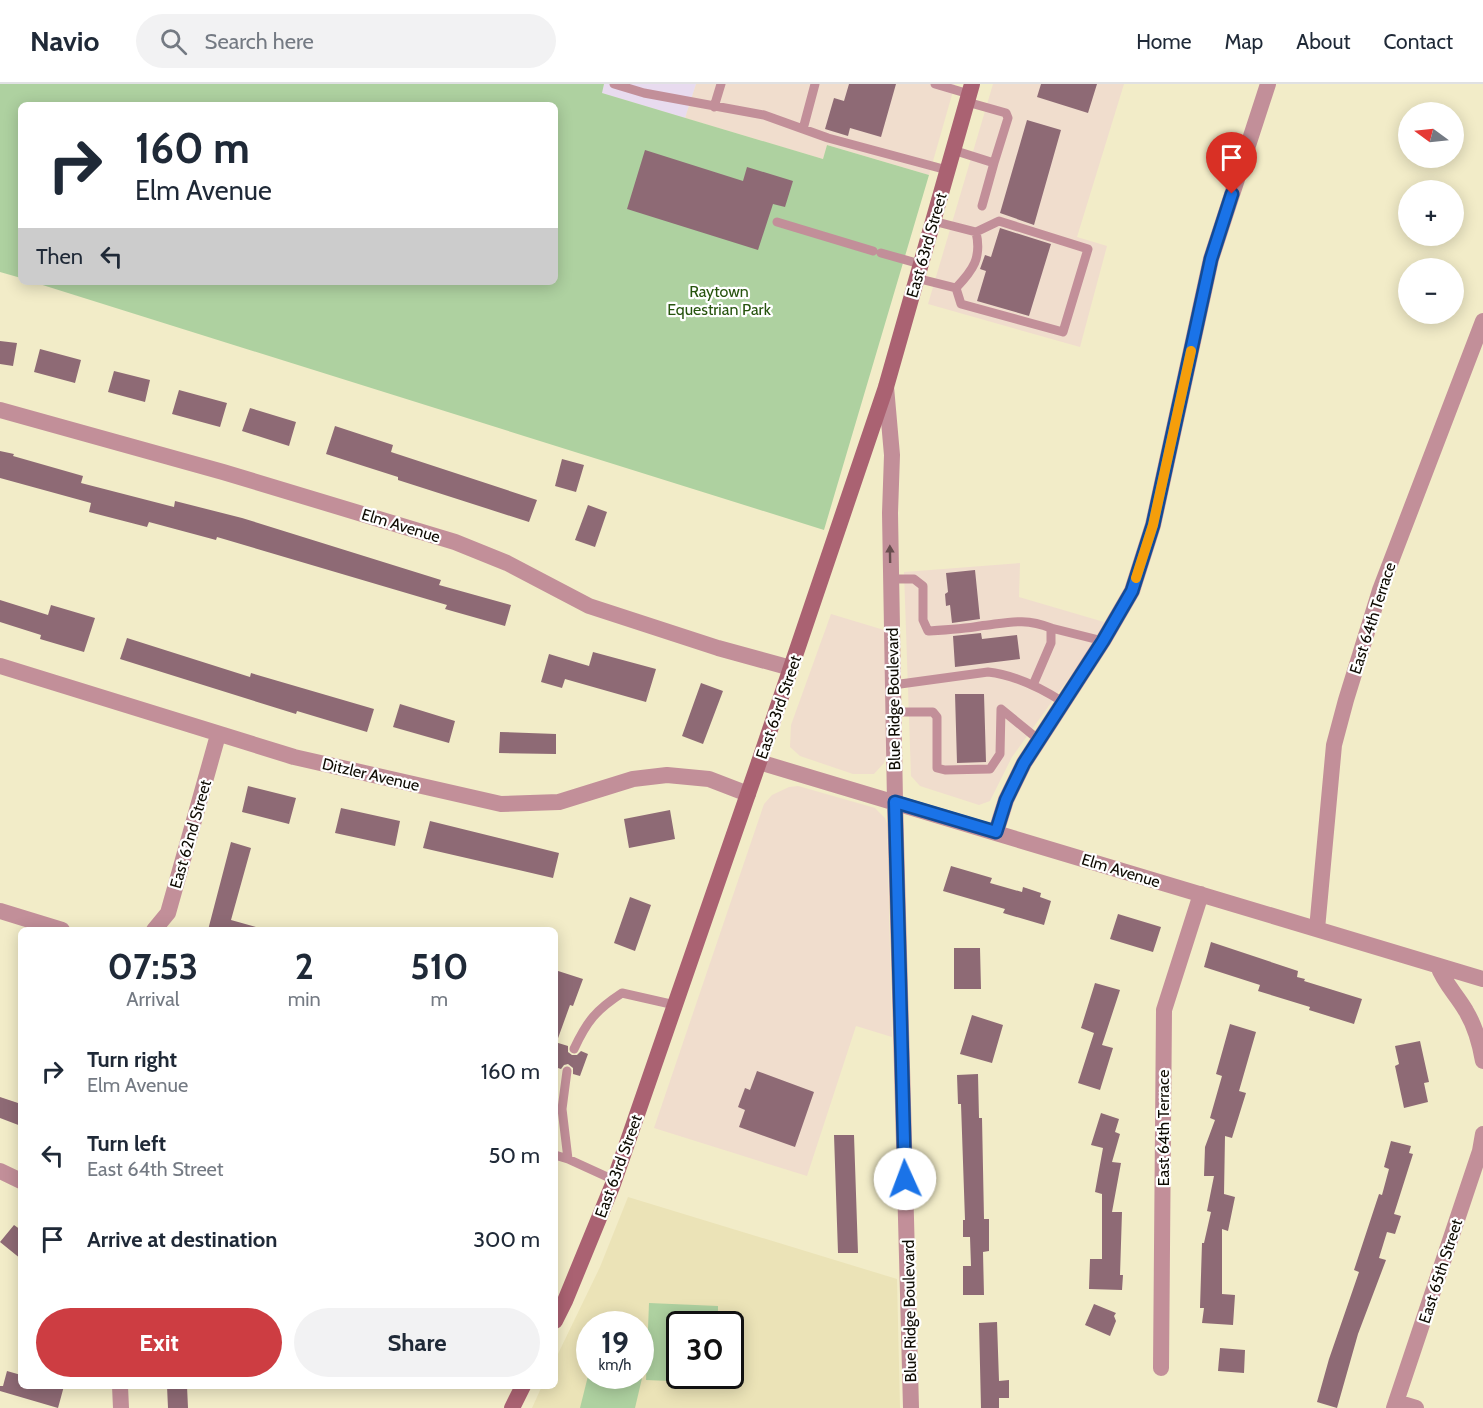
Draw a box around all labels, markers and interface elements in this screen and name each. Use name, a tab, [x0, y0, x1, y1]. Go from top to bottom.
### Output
search box	[136, 14, 556, 68]
text: Navio	[30, 24, 100, 58]
icon: search	[157, 25, 190, 58]
text: Search here	[205, 28, 314, 55]
text: Home	[1136, 29, 1192, 54]
text: Map	[1225, 29, 1263, 54]
text: About	[1296, 29, 1350, 54]
text: Contact	[1383, 29, 1453, 54]
north arrow	[1398, 102, 1464, 168]
map controls	[1398, 102, 1464, 324]
text: 160 m	[135, 122, 250, 174]
icon: right	[36, 126, 114, 204]
pin	[1206, 132, 1257, 194]
icon: arrive	[1215, 141, 1248, 174]
text: Elm Avenue	[135, 174, 272, 207]
button: +	[1398, 180, 1464, 246]
street label: East 63rd Street	[902, 190, 951, 300]
icon: left	[95, 240, 128, 273]
text: Then	[36, 243, 83, 270]
button: −	[1398, 258, 1464, 324]
park label: Raytown Equestrian Park	[667, 282, 772, 319]
street label: Elm Avenue	[359, 505, 442, 546]
one-way arrow	[886, 545, 895, 564]
street label: East 64th Terrace	[1345, 560, 1400, 677]
street label: Blue Ridge Boulevard	[883, 627, 904, 771]
street label: East 63rd Street	[752, 652, 805, 761]
street label: Ditzler Avenue	[320, 754, 421, 795]
street label: East 62nd Street	[166, 777, 215, 891]
street label: Elm Avenue	[1079, 850, 1162, 891]
text: 07:53	[108, 944, 198, 988]
text: 2	[295, 944, 314, 988]
text: 510	[410, 944, 468, 988]
text: Arrival	[126, 987, 179, 1011]
text: min	[288, 987, 321, 1011]
text: m	[431, 987, 448, 1011]
text: Turn right	[87, 1046, 177, 1073]
icon: right	[36, 1055, 69, 1088]
text: 160 m	[481, 1058, 540, 1085]
street label: East 64th Terrace	[1154, 1070, 1173, 1186]
text: Elm Avenue	[87, 1073, 188, 1097]
street label: East 63rd Street	[591, 1111, 646, 1220]
text: Turn left	[87, 1130, 166, 1157]
icon: left	[36, 1139, 69, 1172]
text: 50 m	[488, 1142, 540, 1169]
position arrow	[873, 1147, 937, 1211]
text: East 64th Street	[87, 1157, 224, 1181]
street label: East 65th Street	[1415, 1216, 1466, 1326]
icon: arrive	[36, 1223, 69, 1256]
text: Arrive at destination	[87, 1226, 277, 1253]
text: 300 m	[473, 1226, 540, 1253]
street label: Blue Ridge Boulevard	[899, 1239, 920, 1383]
button: Exit	[36, 1308, 282, 1377]
button: Share	[294, 1308, 540, 1377]
speed limit sign: 30	[666, 1311, 744, 1389]
text: 19	[601, 1324, 629, 1361]
text: km/h	[599, 1356, 631, 1374]

